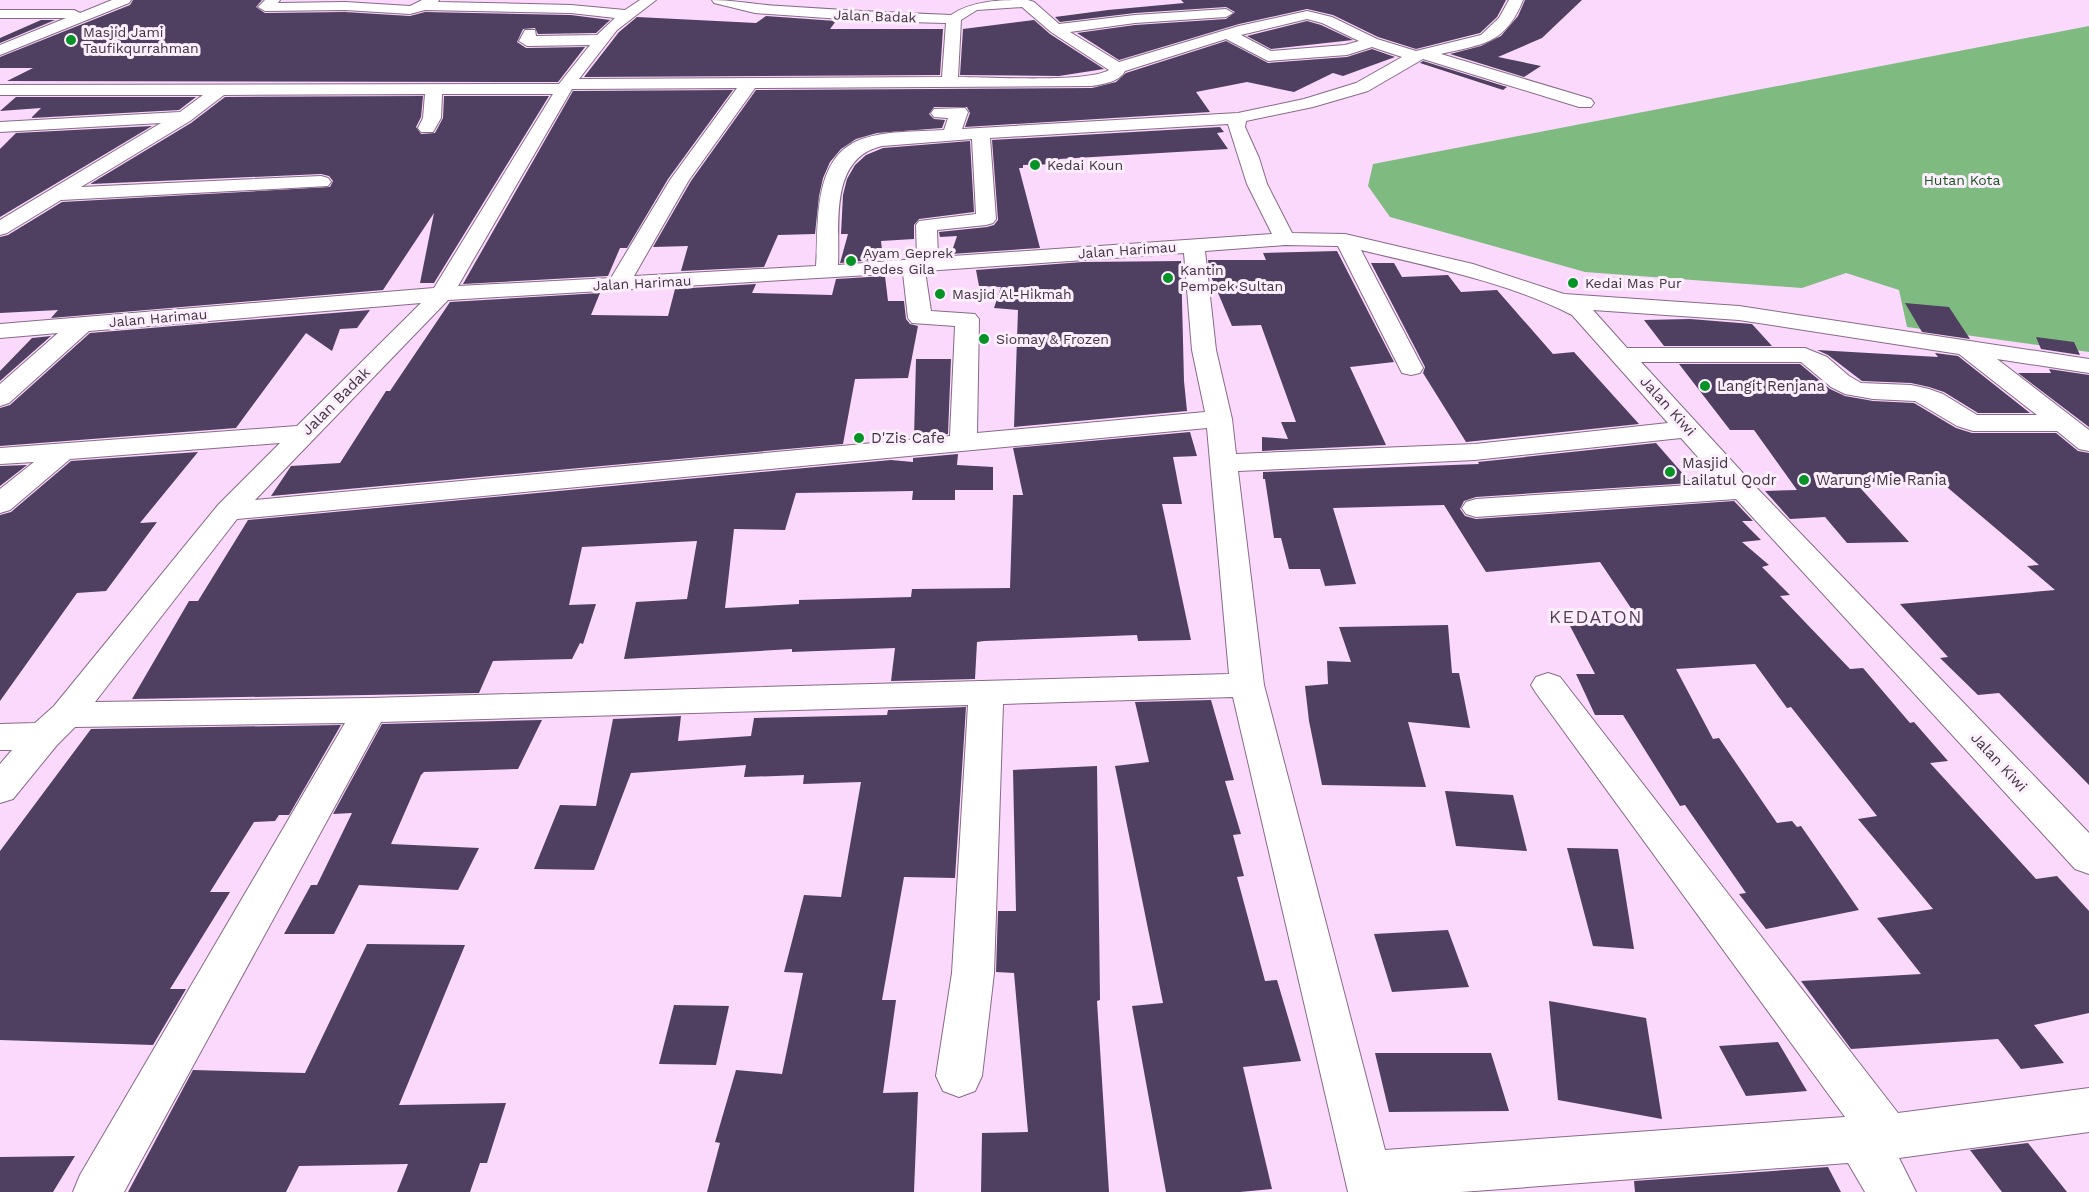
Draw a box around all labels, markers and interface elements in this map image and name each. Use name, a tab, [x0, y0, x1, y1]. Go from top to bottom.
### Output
street label: Jalan Badak	[833, 7, 917, 25]
place label: Masjid Jami Taufikqurrahman	[83, 24, 199, 56]
marker: Masjid Jami Taufikqurrahman	[64, 33, 78, 47]
place label: Kedai Koun	[1047, 157, 1123, 173]
marker: Kedai Koun	[1028, 158, 1042, 172]
park label: Hutan Kota	[1924, 172, 2000, 188]
street label: Jalan Harimau	[1077, 239, 1177, 261]
place label: Ayam Geprek Pedes Gila	[863, 245, 953, 277]
marker: Ayam Geprek Pedes Gila	[844, 254, 858, 268]
place label: Kantin Pempek Sultan	[1180, 262, 1283, 294]
marker: Kantin Pempek Sultan	[1161, 271, 1175, 285]
street label: Jalan Harimau	[592, 272, 692, 294]
place label: Kedai Mas Pur	[1585, 275, 1682, 291]
marker: Kedai Mas Pur	[1566, 276, 1580, 290]
place label: Masjid Al-Hikmah	[952, 286, 1072, 302]
marker: Masjid Al-Hikmah	[933, 287, 947, 301]
street label: Jalan Harimau	[108, 306, 208, 330]
place label: Siomay & Frozen	[996, 331, 1109, 347]
marker: Siomay & Frozen	[977, 332, 991, 346]
street label: Jalan Badak	[298, 363, 374, 439]
street label: Jalan Kiwi	[1636, 372, 1700, 440]
place label: Langit Renjana	[1717, 377, 1826, 395]
marker: Langit Renjana	[1698, 379, 1712, 393]
place label: D'Zis Cafe	[871, 429, 945, 447]
marker: D'Zis Cafe	[852, 431, 866, 445]
place label: Masjid Lailatul Qodr	[1682, 454, 1777, 489]
marker: Masjid Lailatul Qodr	[1663, 465, 1677, 479]
place label: Warung Mie Rania	[1816, 471, 1947, 489]
marker: Warung Mie Rania	[1797, 473, 1811, 487]
district label: KEDATON	[1549, 606, 1643, 627]
street label: Jalan Kiwi	[1967, 729, 2031, 795]

